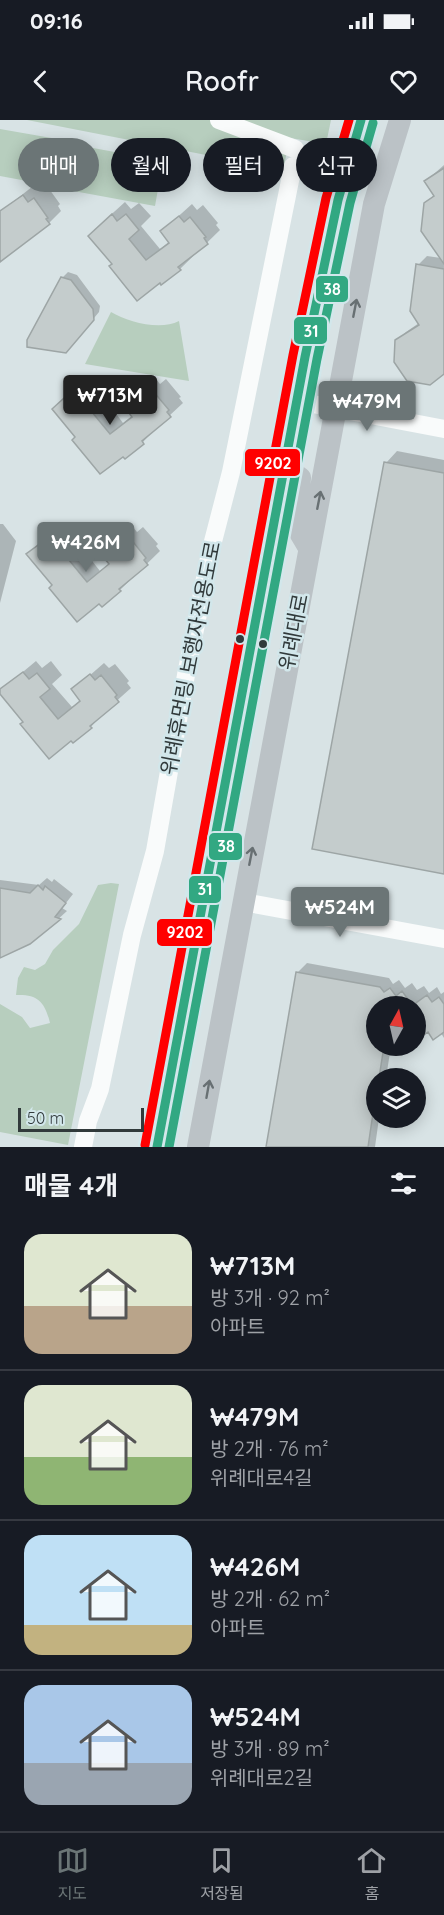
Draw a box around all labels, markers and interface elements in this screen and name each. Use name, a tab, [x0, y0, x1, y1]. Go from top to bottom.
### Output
text: 09:16	[30, 7, 83, 35]
text: Roofr	[185, 64, 259, 98]
icon: back	[24, 65, 57, 98]
icon: heart	[387, 65, 420, 98]
chip: 매매	[18, 138, 99, 192]
chip: 월세	[111, 138, 191, 192]
chip: 필터	[203, 138, 284, 192]
chip: 신규	[296, 138, 377, 192]
line badge: 38	[315, 275, 349, 303]
text: 38	[323, 279, 341, 299]
one-way arrow	[350, 299, 361, 318]
line badge: 31	[293, 316, 328, 345]
text: 31	[304, 321, 318, 341]
pin: ₩713M	[68, 375, 152, 426]
pin: ₩479M	[325, 381, 409, 432]
text: ₩713M	[77, 382, 143, 407]
text: ₩479M	[333, 388, 401, 413]
line badge: 9202	[244, 448, 301, 477]
text: 9202	[254, 453, 292, 473]
one-way arrow	[314, 490, 325, 510]
pin: ₩426M	[44, 522, 128, 573]
text: ₩426M	[51, 529, 121, 554]
street label: 위례휴먼링 보행자전용도로	[155, 539, 225, 777]
street label: 위례대로	[273, 591, 313, 672]
unlabelled marker	[234, 633, 246, 645]
unlabelled marker	[257, 638, 269, 650]
line badge: 38	[208, 832, 243, 861]
text: 38	[217, 836, 235, 856]
one-way arrow	[246, 847, 257, 867]
line badge: 31	[188, 875, 222, 904]
text: 31	[198, 879, 212, 899]
pin: ₩524M	[298, 887, 382, 938]
text: ₩524M	[305, 894, 375, 919]
line badge: 9202	[156, 918, 213, 947]
text: 9202	[166, 922, 204, 942]
north arrow	[366, 996, 426, 1056]
map controls	[366, 996, 426, 1128]
button: layers	[366, 1068, 426, 1128]
one-way arrow	[203, 1080, 214, 1100]
scale bar	[18, 1105, 144, 1133]
text: 50 m	[27, 1108, 64, 1128]
icon: filters	[387, 1167, 420, 1200]
text: 매물 4개	[24, 1169, 118, 1202]
text: ₩713M	[210, 1249, 295, 1282]
icon: home	[72, 1258, 144, 1330]
text: 방 3개 · 92 m²	[210, 1285, 330, 1310]
text: 아파트	[210, 1314, 265, 1339]
text: ₩479M	[210, 1400, 299, 1433]
icon: home	[72, 1409, 144, 1481]
text: 방 2개 · 76 m²	[210, 1436, 329, 1461]
text: 위례대로4길	[210, 1465, 313, 1490]
text: ₩426M	[210, 1550, 300, 1583]
icon: home	[72, 1559, 144, 1631]
text: 방 2개 · 62 m²	[210, 1586, 330, 1611]
text: 아파트	[210, 1615, 265, 1640]
text: ₩524M	[210, 1700, 301, 1733]
icon: home	[72, 1709, 144, 1781]
text: 방 3개 · 89 m²	[210, 1736, 330, 1761]
text: 위례대로2길	[210, 1765, 313, 1790]
tab: 지도	[56, 1844, 89, 1904]
tab: 저장됨	[200, 1844, 244, 1904]
tab: 홈	[355, 1844, 388, 1904]

